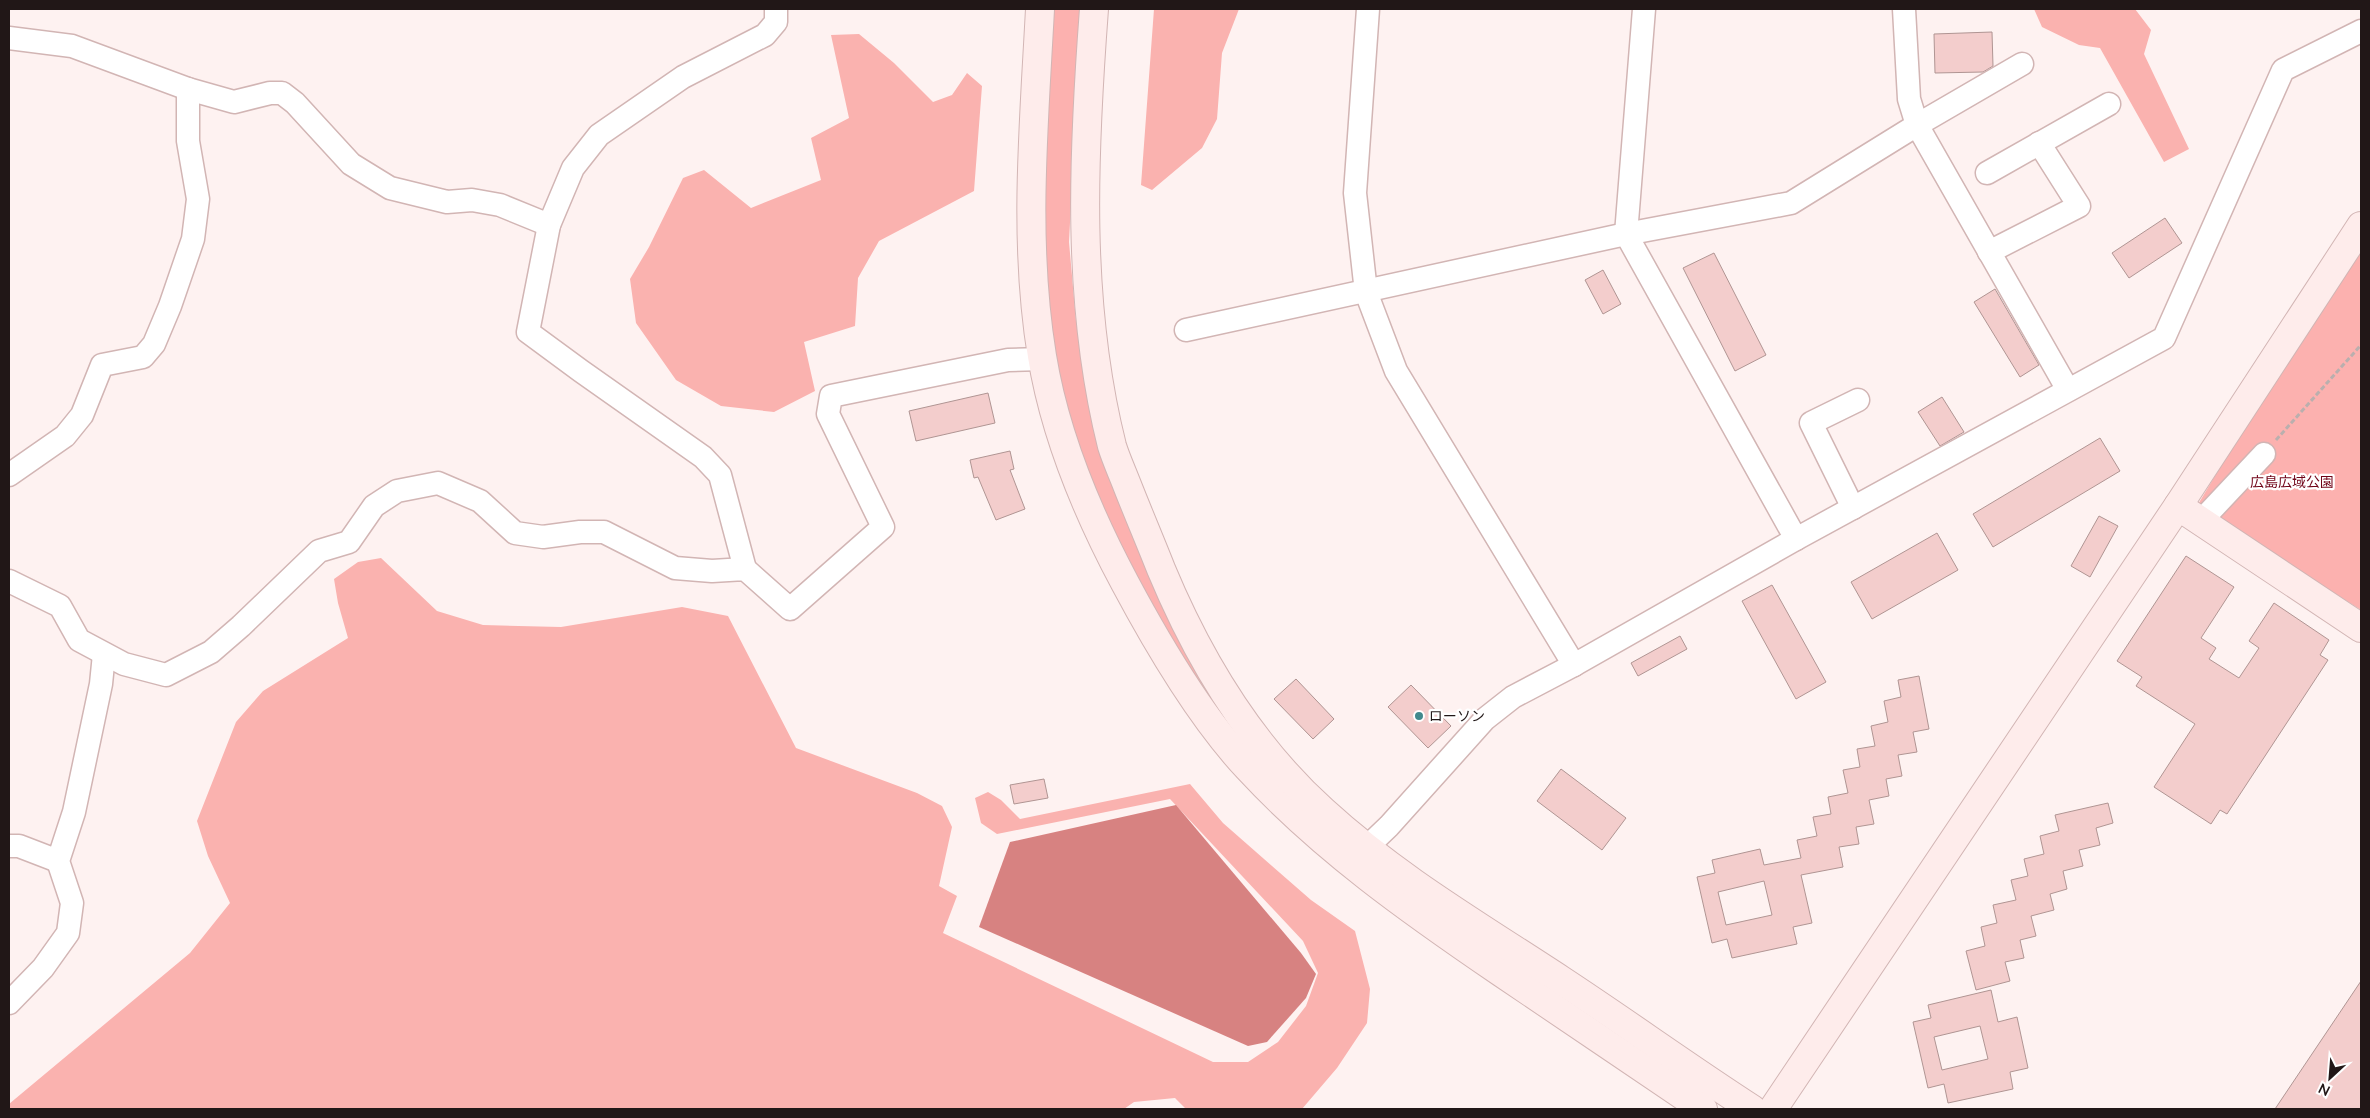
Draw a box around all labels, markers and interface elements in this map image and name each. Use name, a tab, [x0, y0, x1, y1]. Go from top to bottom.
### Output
park label: 広島広域公園	[2250, 473, 2334, 490]
place label: ローソン	[1429, 707, 1485, 724]
marker: ローソン	[1413, 710, 1425, 722]
north arrow	[2305, 1053, 2355, 1103]
text: N	[2316, 1080, 2333, 1100]

